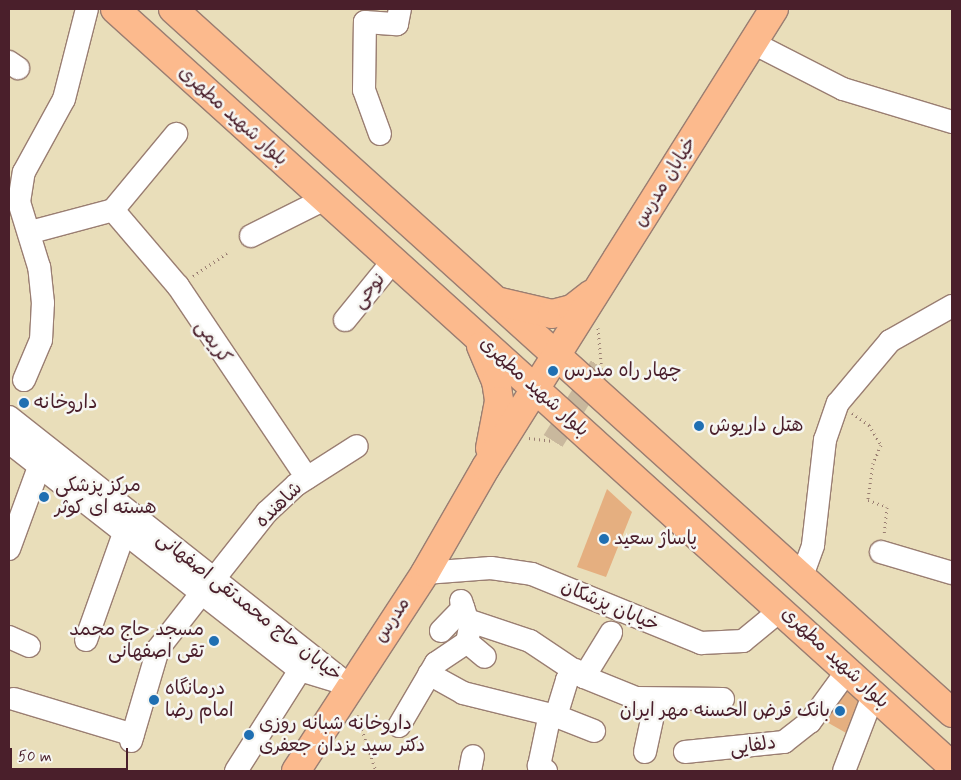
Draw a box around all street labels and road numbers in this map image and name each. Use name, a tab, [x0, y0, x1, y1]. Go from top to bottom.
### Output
street label: بلوار شهید مطهری	[174, 61, 292, 171]
street label: خیابان مدرس	[628, 133, 702, 231]
street label: نوحی	[348, 269, 390, 313]
street label: کریمی	[190, 316, 236, 368]
street label: بلوار شهید مطهری	[475, 332, 593, 442]
street label: شاهنده	[251, 477, 307, 533]
street label: خیابان حاج محمدتقی اصفهانی	[152, 528, 346, 686]
street label: خیابان پزشکان	[557, 575, 663, 637]
street label: مدرس	[369, 593, 415, 647]
street label: بلوار شهید مطهری	[776, 602, 894, 714]
street label: دلفایی	[728, 731, 778, 761]

